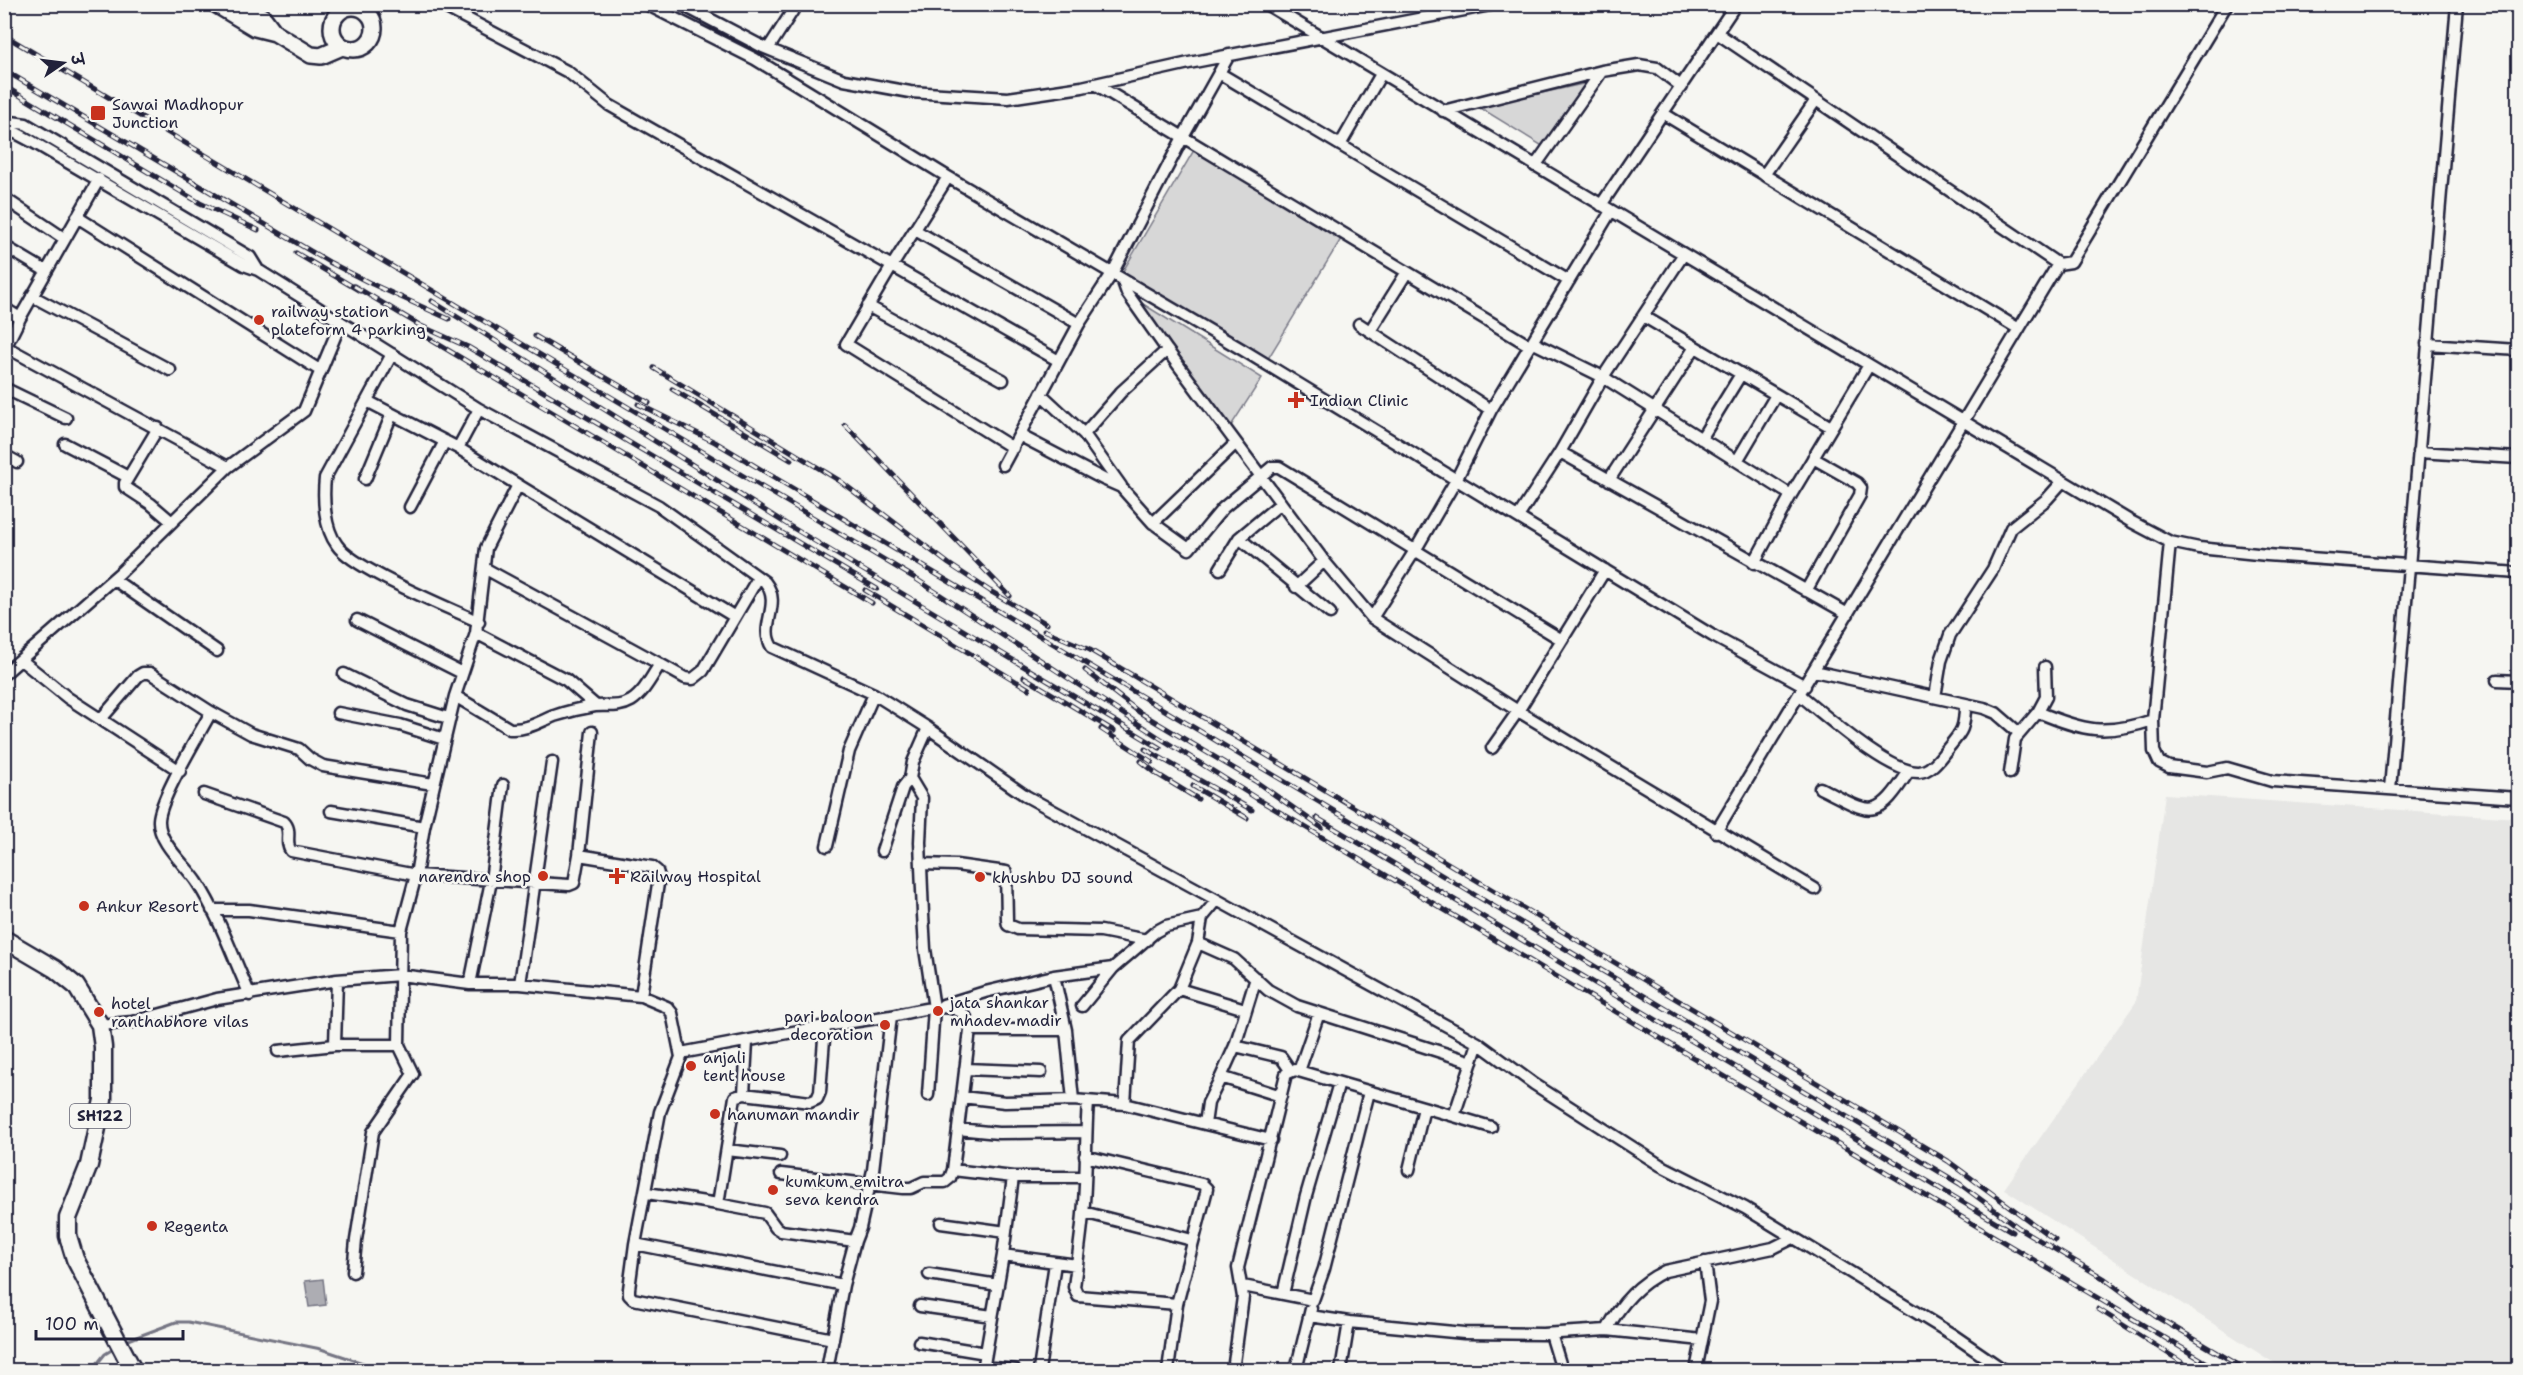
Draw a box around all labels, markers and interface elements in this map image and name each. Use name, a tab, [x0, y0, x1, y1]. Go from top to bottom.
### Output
north arrow	[33, 33, 93, 93]
text: उ	[65, 50, 89, 69]
place label: Sawai Madhopur Junction	[112, 94, 244, 133]
marker: Sawai Madhopur Junction	[89, 104, 107, 122]
place label: railway station plateform 4 parking	[271, 301, 426, 340]
marker: railway station plateform 4 parking	[252, 313, 266, 327]
place label: Indian Clinic	[1310, 390, 1408, 411]
marker: Indian Clinic	[1287, 391, 1305, 409]
place label: narendra shop	[418, 866, 531, 887]
place label: Railway Hospital	[630, 866, 761, 887]
marker: Railway Hospital	[608, 867, 626, 885]
place label: khushbu DJ sound	[992, 867, 1133, 888]
marker: narendra shop	[536, 869, 550, 883]
marker: khushbu DJ sound	[973, 870, 987, 884]
place label: Ankur Resort	[96, 896, 199, 917]
marker: Ankur Resort	[77, 899, 91, 913]
place label: jata shankar mhadev madir	[949, 992, 1062, 1031]
place label: hotel ranthabhore vilas	[111, 993, 249, 1032]
marker: jata shankar mhadev madir	[931, 1004, 945, 1018]
marker: hotel ranthabhore vilas	[92, 1005, 106, 1019]
place label: pari baloon decoration	[784, 1006, 873, 1045]
marker: pari baloon decoration	[878, 1018, 892, 1032]
place label: anjali tent house	[703, 1047, 786, 1086]
marker: anjali tent house	[684, 1059, 698, 1073]
road number: SH122	[70, 1104, 130, 1128]
place label: hanuman mandir	[727, 1104, 860, 1125]
marker: hanuman mandir	[708, 1107, 722, 1121]
place label: kumkum emitra seva kendra	[785, 1171, 904, 1210]
marker: kumkum emitra seva kendra	[766, 1183, 780, 1197]
place label: Regenta	[164, 1216, 228, 1237]
marker: Regenta	[145, 1219, 159, 1233]
scale bar	[36, 1303, 183, 1341]
text: 100 m	[45, 1312, 99, 1336]

